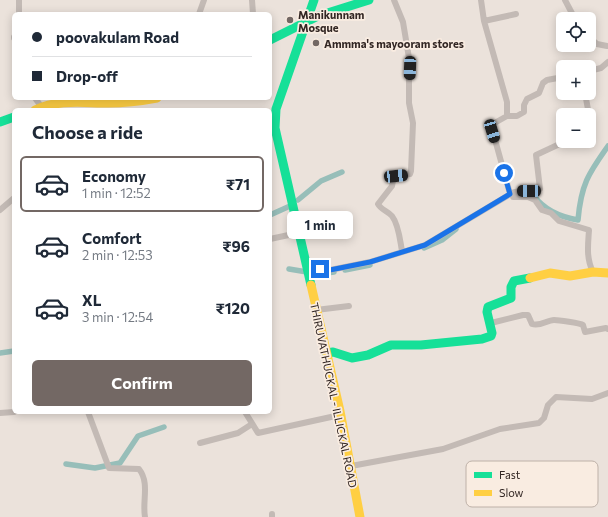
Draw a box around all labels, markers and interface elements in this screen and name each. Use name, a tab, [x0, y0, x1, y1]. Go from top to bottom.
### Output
place label: Manikunnam Mosque	[298, 8, 365, 34]
map controls	[556, 12, 596, 148]
button: locate	[556, 12, 596, 52]
marker: Manikunnam Mosque	[285, 15, 295, 25]
text: poovakulam Road	[56, 28, 179, 46]
place label: Ammma's mayooram stores	[324, 37, 464, 50]
marker: Ammma's mayooram stores	[311, 38, 321, 48]
car	[404, 56, 416, 80]
button: +	[556, 60, 596, 100]
text: Drop-off	[56, 67, 118, 85]
button: −	[556, 108, 596, 148]
car	[483, 118, 501, 144]
text: Choose a ride	[32, 121, 143, 143]
route start	[495, 164, 513, 182]
icon: car	[34, 166, 70, 202]
text: Economy	[82, 167, 146, 185]
car	[383, 169, 409, 183]
text: ₹71	[226, 175, 250, 193]
text: 1 min · 12:52	[82, 185, 151, 201]
car	[517, 185, 541, 197]
callout: 1 min	[287, 211, 353, 239]
text: 1 min	[305, 217, 335, 233]
icon: car	[34, 228, 70, 264]
text: Comfort	[82, 229, 142, 247]
text: ₹96	[222, 237, 250, 255]
text: 2 min · 12:53	[82, 247, 153, 263]
route end	[311, 260, 329, 278]
icon: car	[34, 290, 70, 326]
text: XL	[82, 291, 101, 309]
text: ₹120	[216, 299, 250, 317]
street label: THIRUVATHUCKAL - ILLICKAL ROAD	[308, 301, 360, 489]
text: 3 min · 12:54	[82, 309, 153, 325]
button: Confirm	[32, 360, 252, 406]
legend	[466, 461, 598, 507]
text: Fast	[499, 468, 521, 481]
text: Slow	[499, 486, 524, 499]

